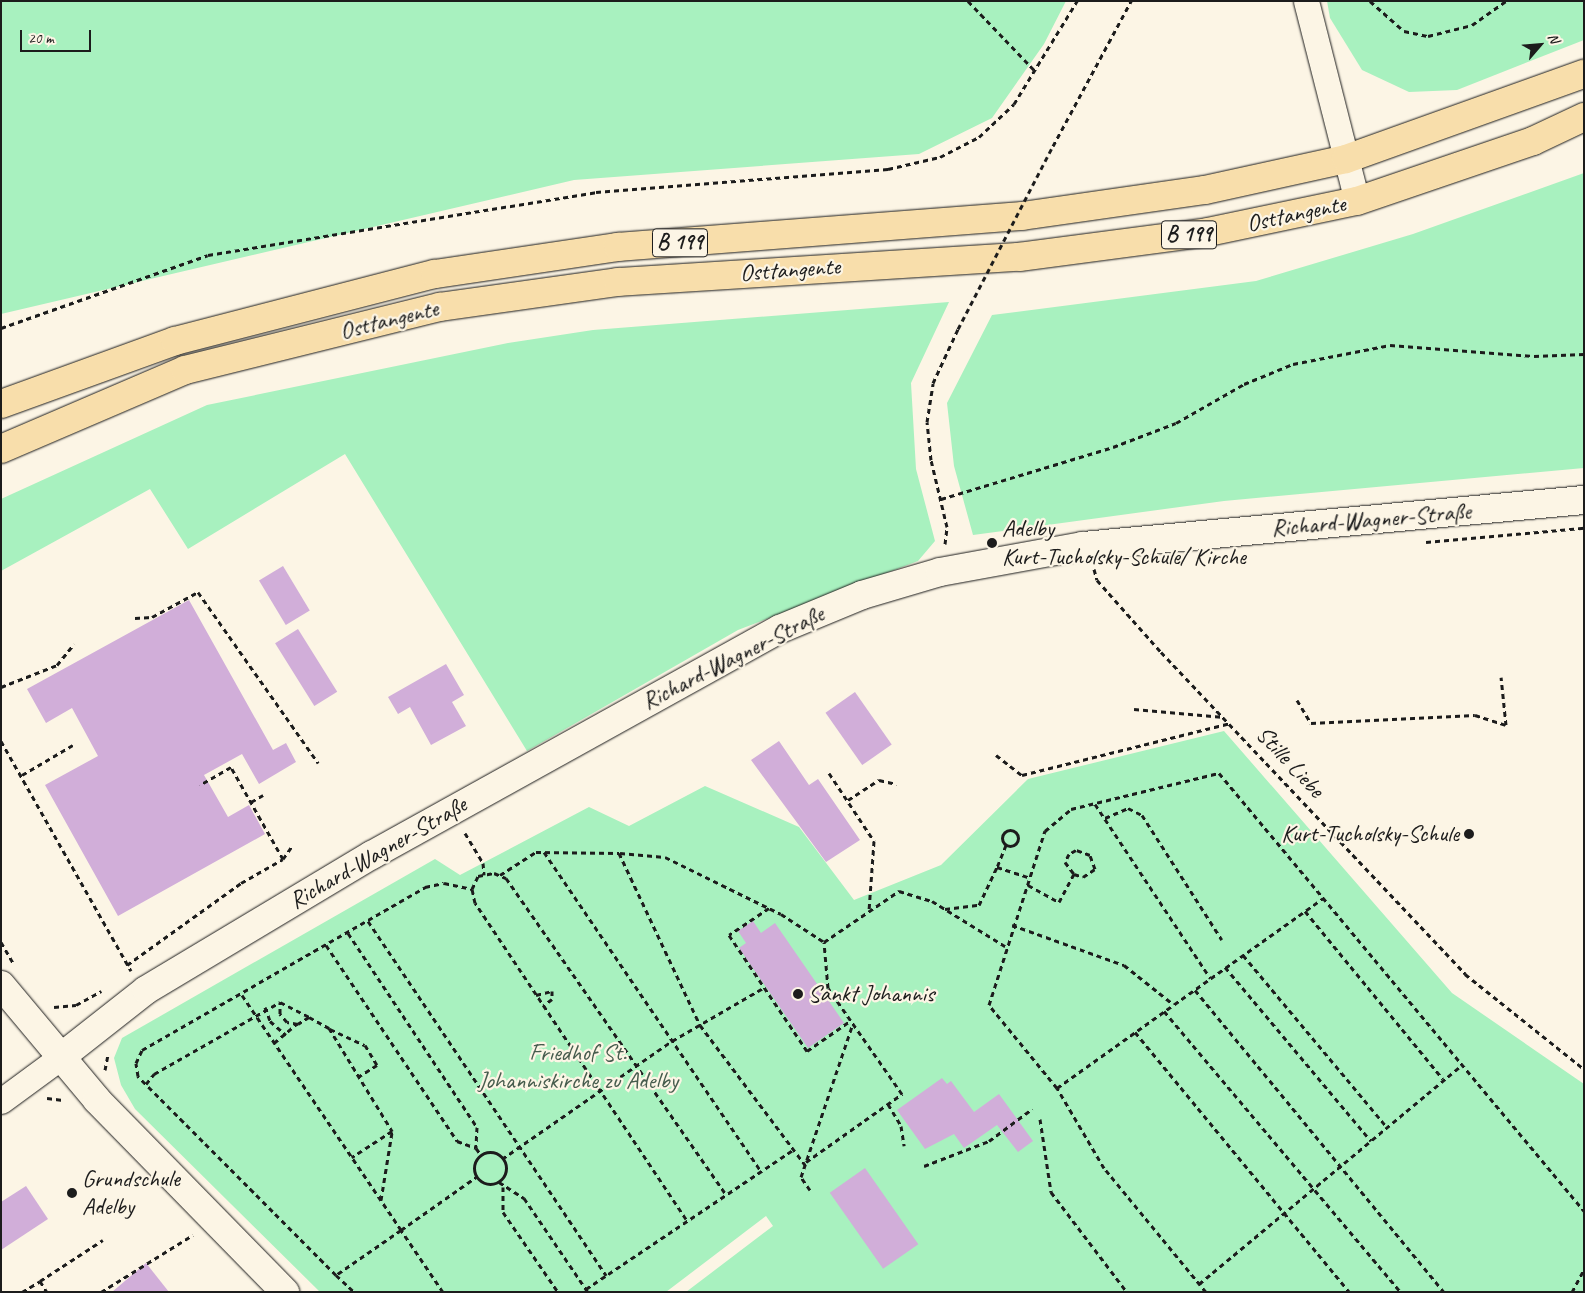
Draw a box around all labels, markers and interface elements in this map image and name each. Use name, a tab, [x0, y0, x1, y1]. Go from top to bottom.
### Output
scale bar	[22, 20, 94, 52]
north arrow	[1515, 20, 1565, 70]
text: 20 m	[28, 29, 54, 48]
text: N	[1544, 30, 1563, 46]
street label: Osttangente	[1244, 189, 1348, 239]
road number: B 199	[1160, 216, 1218, 254]
road number: B 199	[651, 224, 709, 262]
street label: Osttangente	[739, 252, 841, 288]
street label: Osttangente	[337, 294, 441, 346]
street label: Richard-Wagner-Straße	[1270, 497, 1472, 543]
place label: Adelby Kurt-Tucholsky-Schule/ Kirche	[1002, 515, 1246, 571]
marker: Adelby Kurt-Tucholsky-Schule/ Kirche	[986, 537, 998, 549]
street label: Richard-Wagner-Straße	[637, 600, 829, 716]
street label: Stille Liebe	[1250, 720, 1330, 804]
street label: Richard-Wagner-Straße	[284, 790, 472, 916]
place label: Kurt-Tucholsky-Schule	[1281, 820, 1459, 848]
marker: Kurt-Tucholsky-Schule	[1463, 828, 1475, 840]
place label: Sankt Johannis	[808, 980, 934, 1008]
marker: Sankt Johannis	[792, 988, 804, 1000]
park label: Friedhof St. Johanniskirche zu Adelby	[478, 1039, 678, 1095]
place label: Grundschule Adelby	[82, 1165, 180, 1221]
marker: Grundschule Adelby	[66, 1187, 78, 1199]

